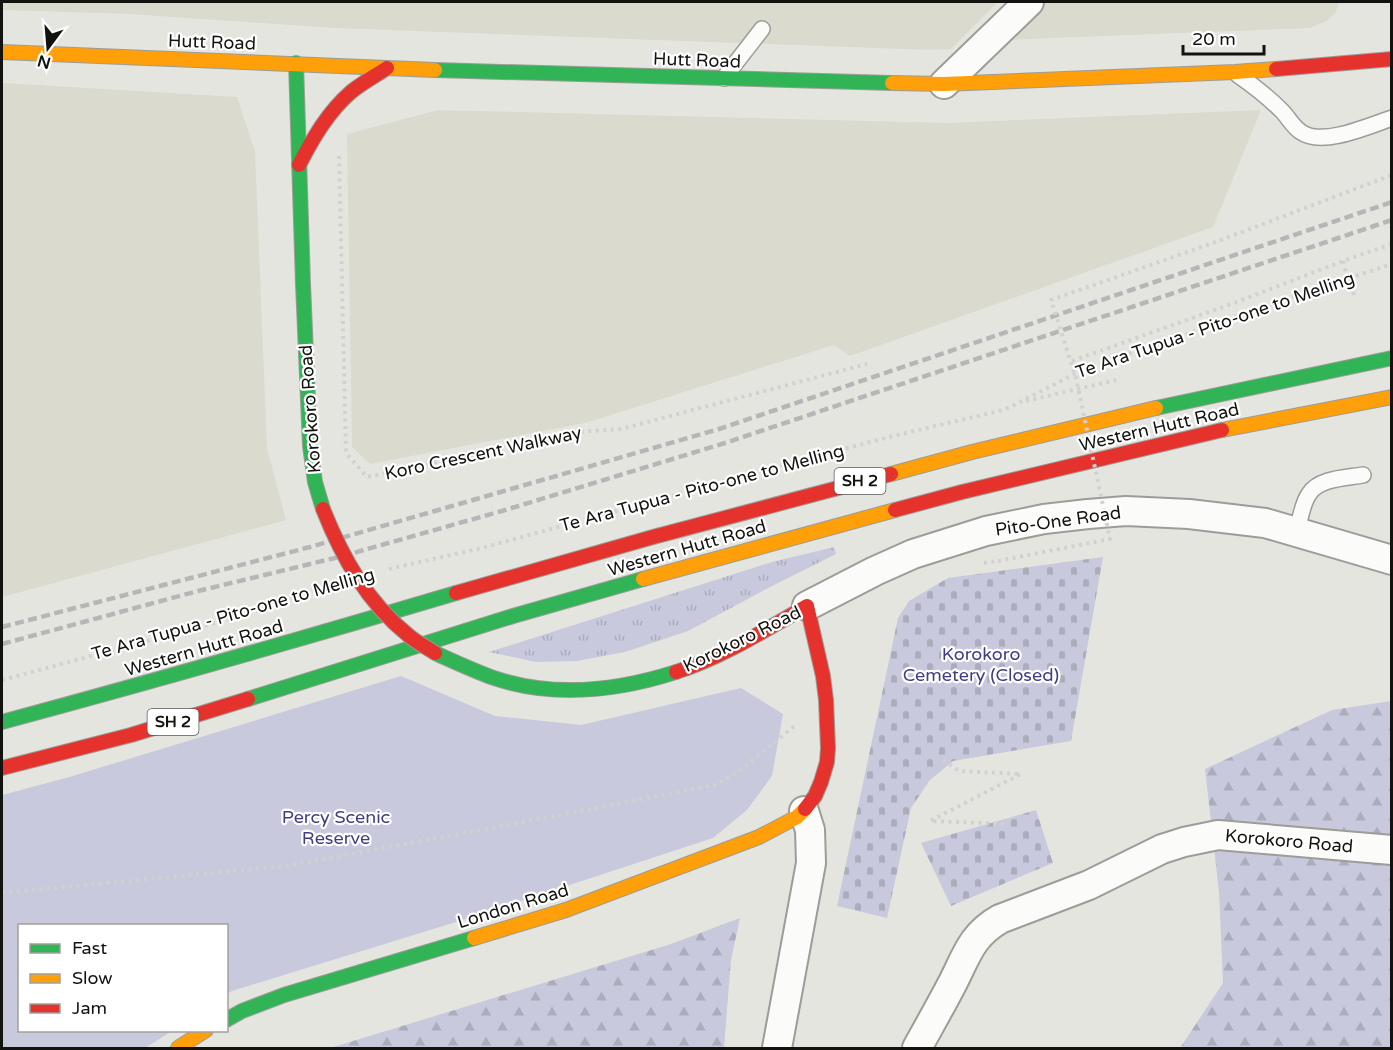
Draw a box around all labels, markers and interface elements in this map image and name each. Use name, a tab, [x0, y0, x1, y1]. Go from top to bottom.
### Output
north arrow	[18, 18, 78, 78]
scale bar	[1183, 18, 1264, 56]
text: 20 m	[1192, 28, 1236, 50]
street label: Hutt Road	[168, 29, 256, 55]
street label: Hutt Road	[653, 47, 741, 73]
text: N	[35, 50, 53, 73]
street label: Te Ara Tupua - Pito-one to Melling	[1073, 267, 1357, 383]
street label: Korokoro Road	[295, 344, 325, 474]
street label: Western Hutt Road	[1077, 398, 1241, 456]
street label: Koro Crescent Walkway	[383, 421, 584, 485]
street label: Te Ara Tupua - Pito-one to Melling	[557, 439, 847, 537]
road number: SH 2	[834, 468, 886, 494]
street label: Pito-One Road	[994, 501, 1122, 541]
street label: Western Hutt Road	[605, 515, 769, 581]
street label: Te Ara Tupua - Pito-one to Melling	[89, 563, 377, 665]
street label: Korokoro Road	[679, 601, 805, 677]
street label: Western Hutt Road	[122, 615, 286, 681]
park label: Korokoro Cemetery (Closed)	[903, 643, 1059, 686]
road number: SH 2	[148, 709, 198, 735]
park label: Percy Scenic Reserve	[282, 806, 390, 849]
street label: Korokoro Road	[1224, 824, 1354, 858]
street label: London Road	[455, 879, 571, 933]
legend	[18, 924, 228, 1032]
text: Fast	[72, 937, 107, 959]
text: Slow	[72, 967, 113, 989]
text: Jam	[72, 997, 107, 1019]

